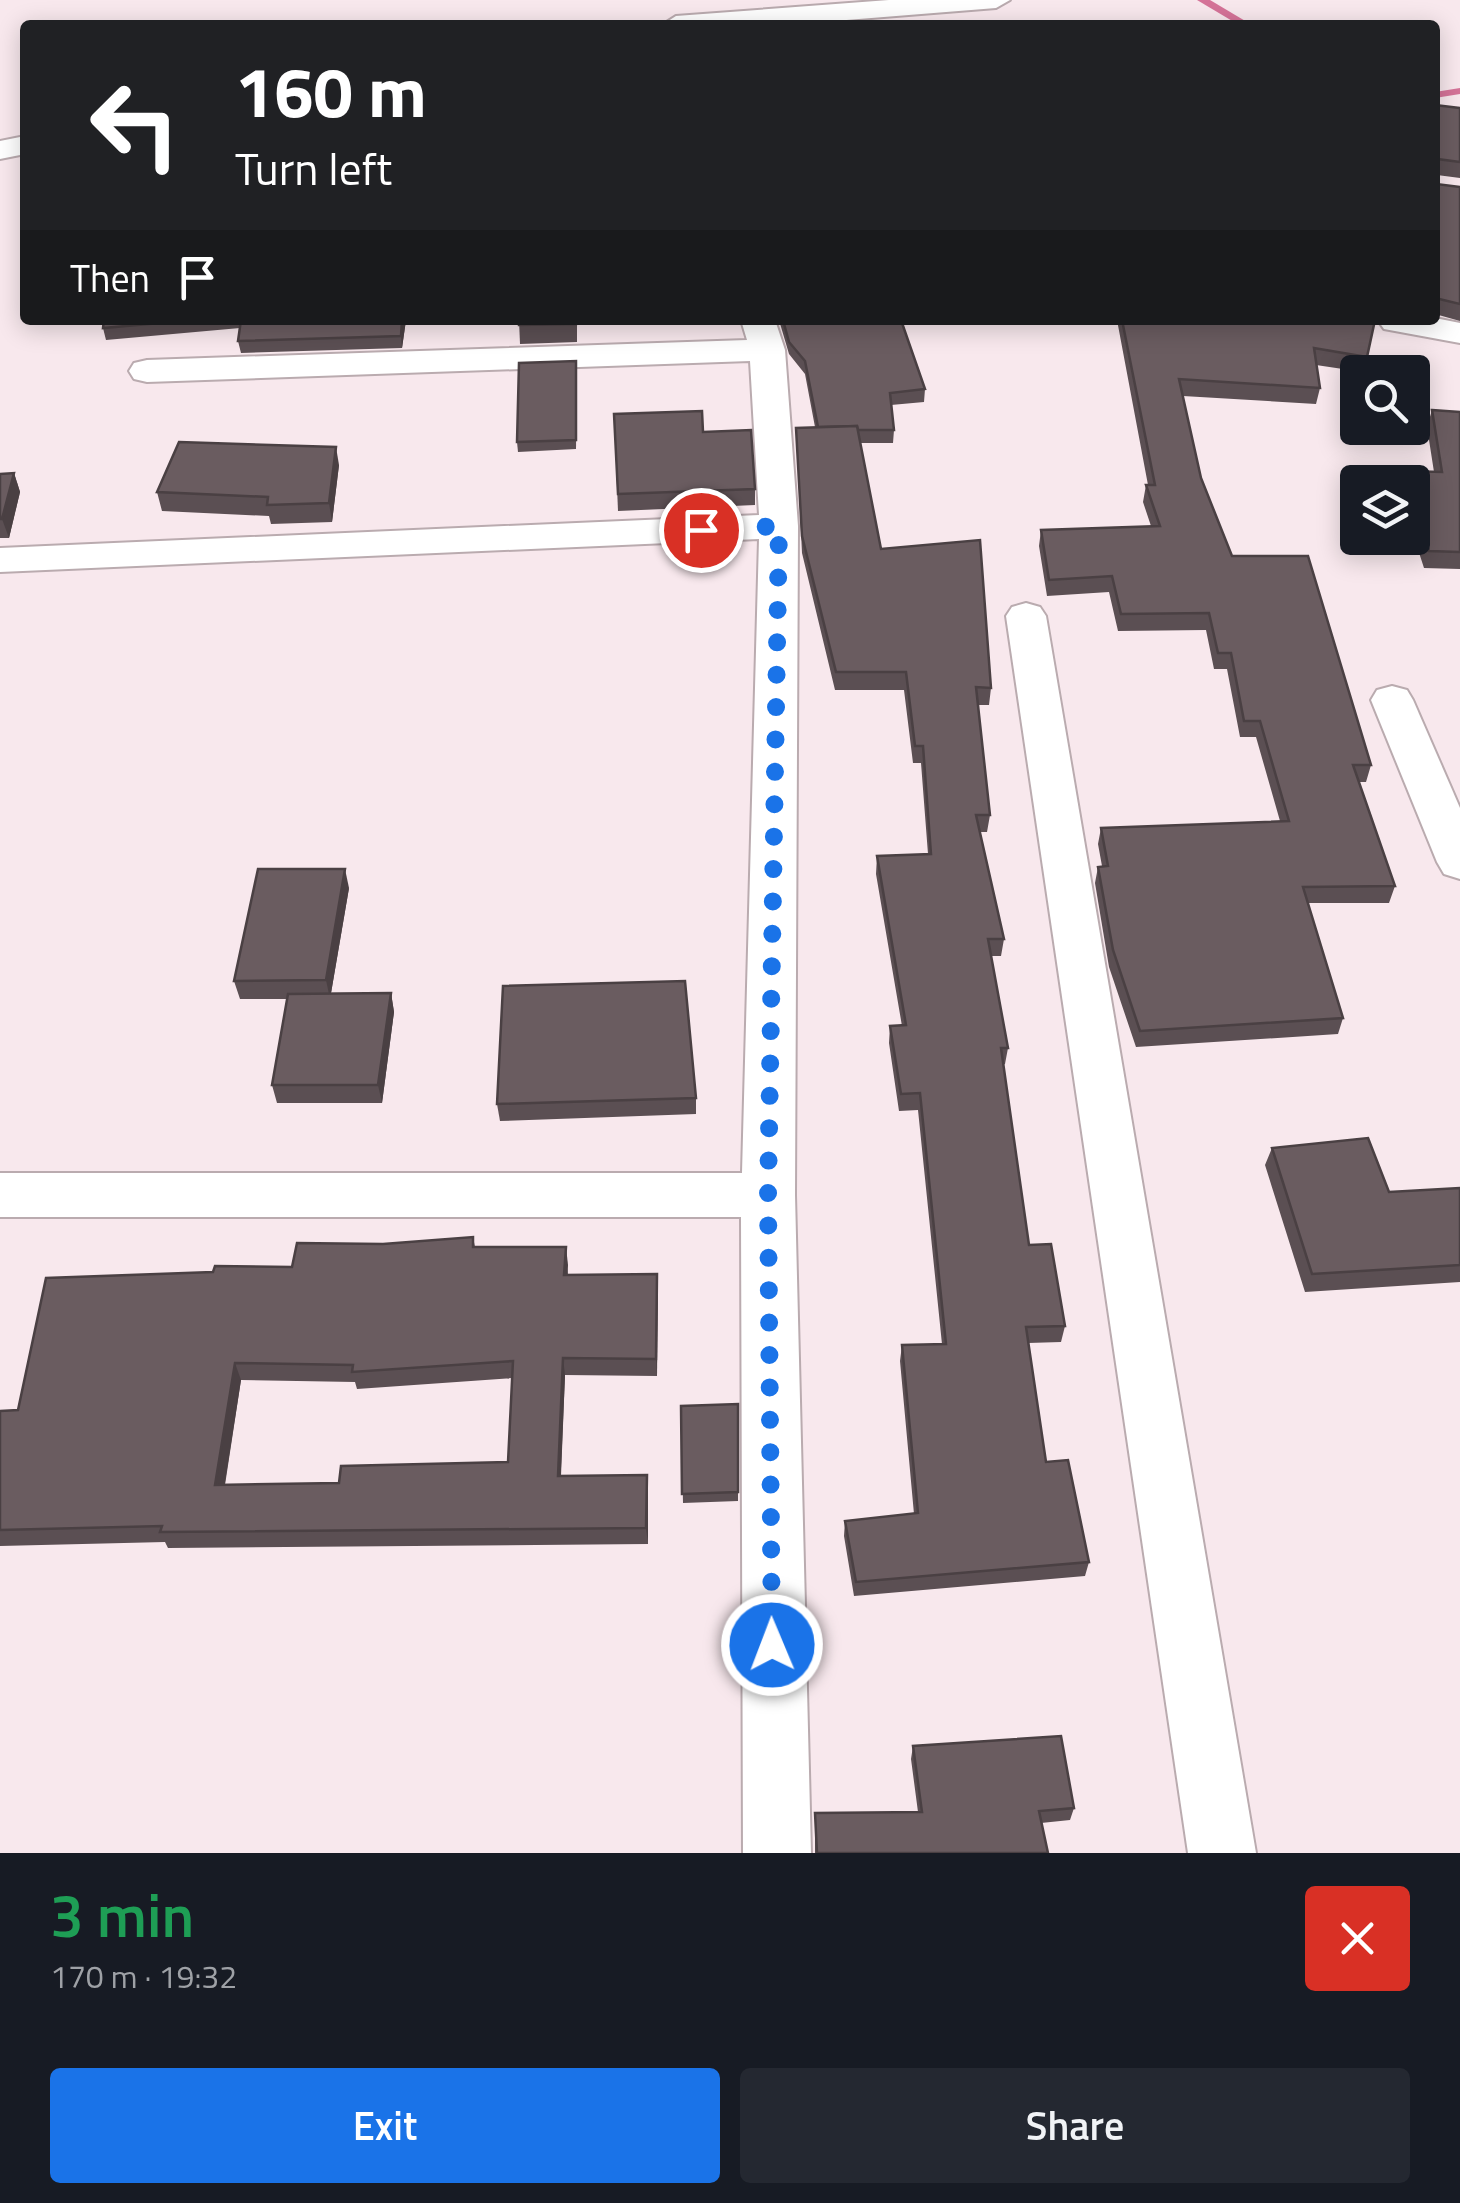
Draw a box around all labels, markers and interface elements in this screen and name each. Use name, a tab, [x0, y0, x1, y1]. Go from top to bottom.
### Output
text: 160 m	[235, 38, 427, 144]
icon: left	[70, 60, 200, 190]
text: Turn left	[235, 134, 392, 202]
text: Then	[70, 249, 150, 307]
icon: arrive	[170, 250, 225, 305]
map controls	[1340, 355, 1430, 555]
button: search	[1340, 355, 1430, 445]
button: layers	[1340, 465, 1430, 555]
pin	[659, 488, 744, 573]
icon: arrive	[674, 503, 729, 558]
position arrow	[720, 1593, 824, 1697]
text: 3 min	[50, 1869, 194, 1960]
button: close	[1305, 1886, 1410, 1991]
text: 170 m · 19:32	[50, 1952, 237, 2000]
button: Exit	[50, 2068, 720, 2183]
button: Share	[740, 2068, 1410, 2183]

